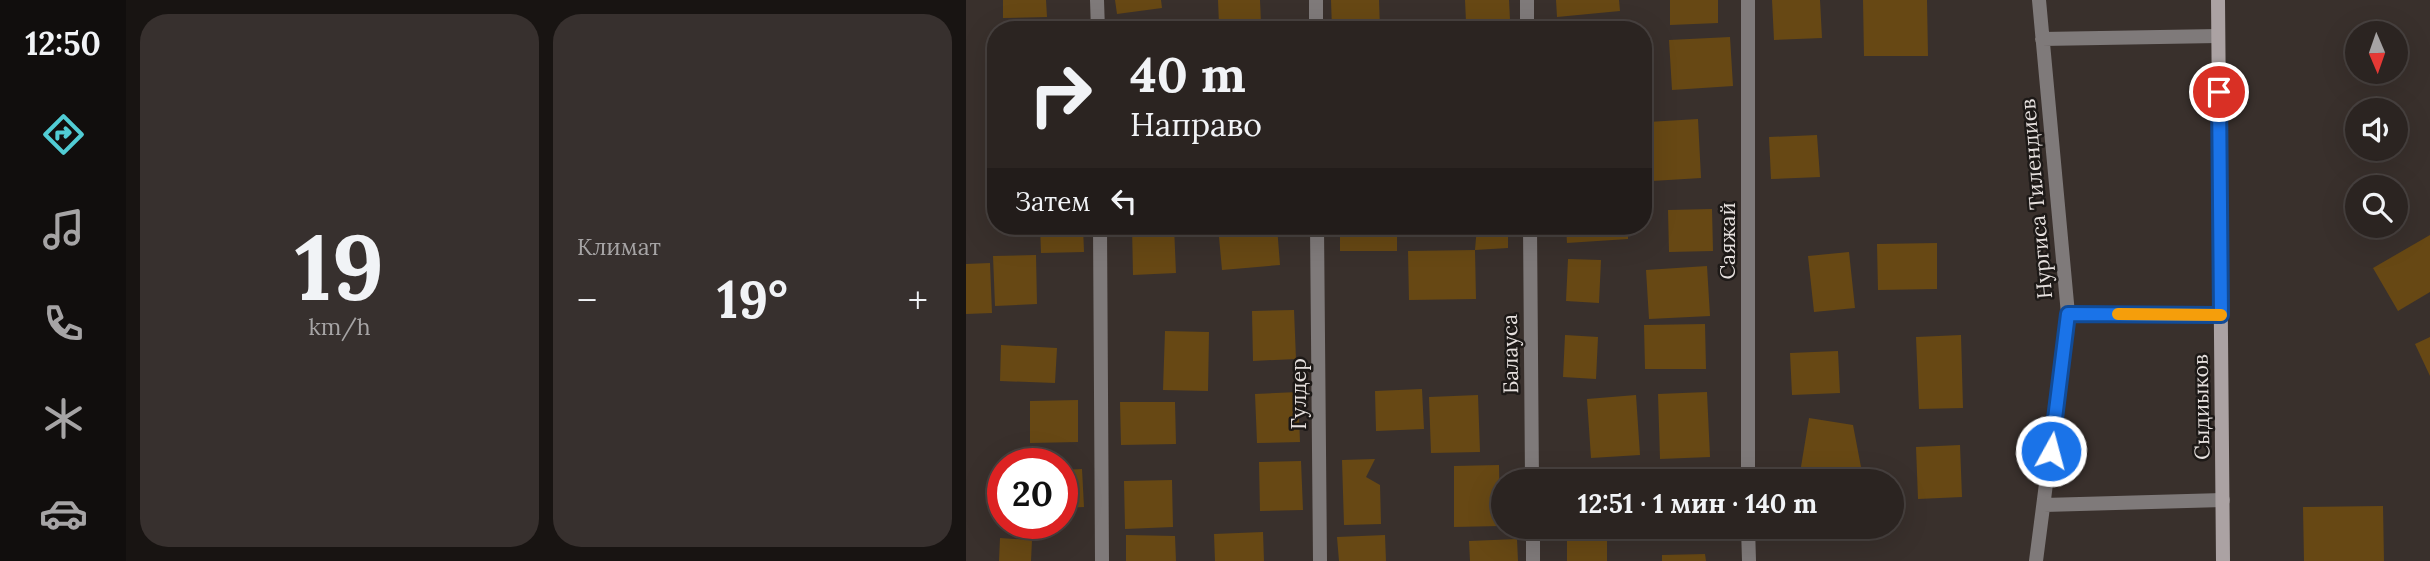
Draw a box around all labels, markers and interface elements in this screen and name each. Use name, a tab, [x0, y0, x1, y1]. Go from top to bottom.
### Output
north arrow	[2345, 21, 2408, 84]
map controls	[2345, 21, 2408, 238]
text: 12:50	[25, 23, 101, 64]
text: 40 m	[1130, 43, 1246, 105]
icon: right	[1015, 49, 1106, 140]
pin	[2189, 62, 2249, 122]
icon: arrive	[2200, 73, 2238, 111]
street label: Нургиса Тилендиев	[2014, 98, 2058, 300]
button: sound	[2345, 98, 2408, 161]
text: Направо	[1130, 104, 1262, 145]
icon: directions	[39, 110, 88, 159]
button: search	[2345, 175, 2408, 238]
icon: left	[1105, 182, 1143, 220]
text: Затем	[1015, 185, 1091, 218]
street label: Саяжай	[1714, 202, 1741, 280]
icon: music	[39, 205, 88, 254]
text: 19	[295, 208, 384, 325]
text: Климат	[577, 232, 661, 261]
text: 19°	[717, 266, 788, 332]
text: −	[577, 276, 597, 324]
text: +	[908, 276, 928, 324]
icon: phone	[39, 299, 88, 348]
text: km/h	[308, 312, 371, 341]
street label: Балауса	[1496, 314, 1524, 394]
street label: Сыдиыков	[2187, 354, 2215, 460]
street label: Гулдер	[1285, 358, 1312, 430]
icon: climate	[39, 394, 88, 443]
position arrow	[2014, 414, 2088, 488]
speed limit sign: 20	[987, 448, 1078, 539]
text: 12:51 · 1 мин · 140 m	[1578, 487, 1817, 520]
icon: car	[39, 489, 88, 538]

